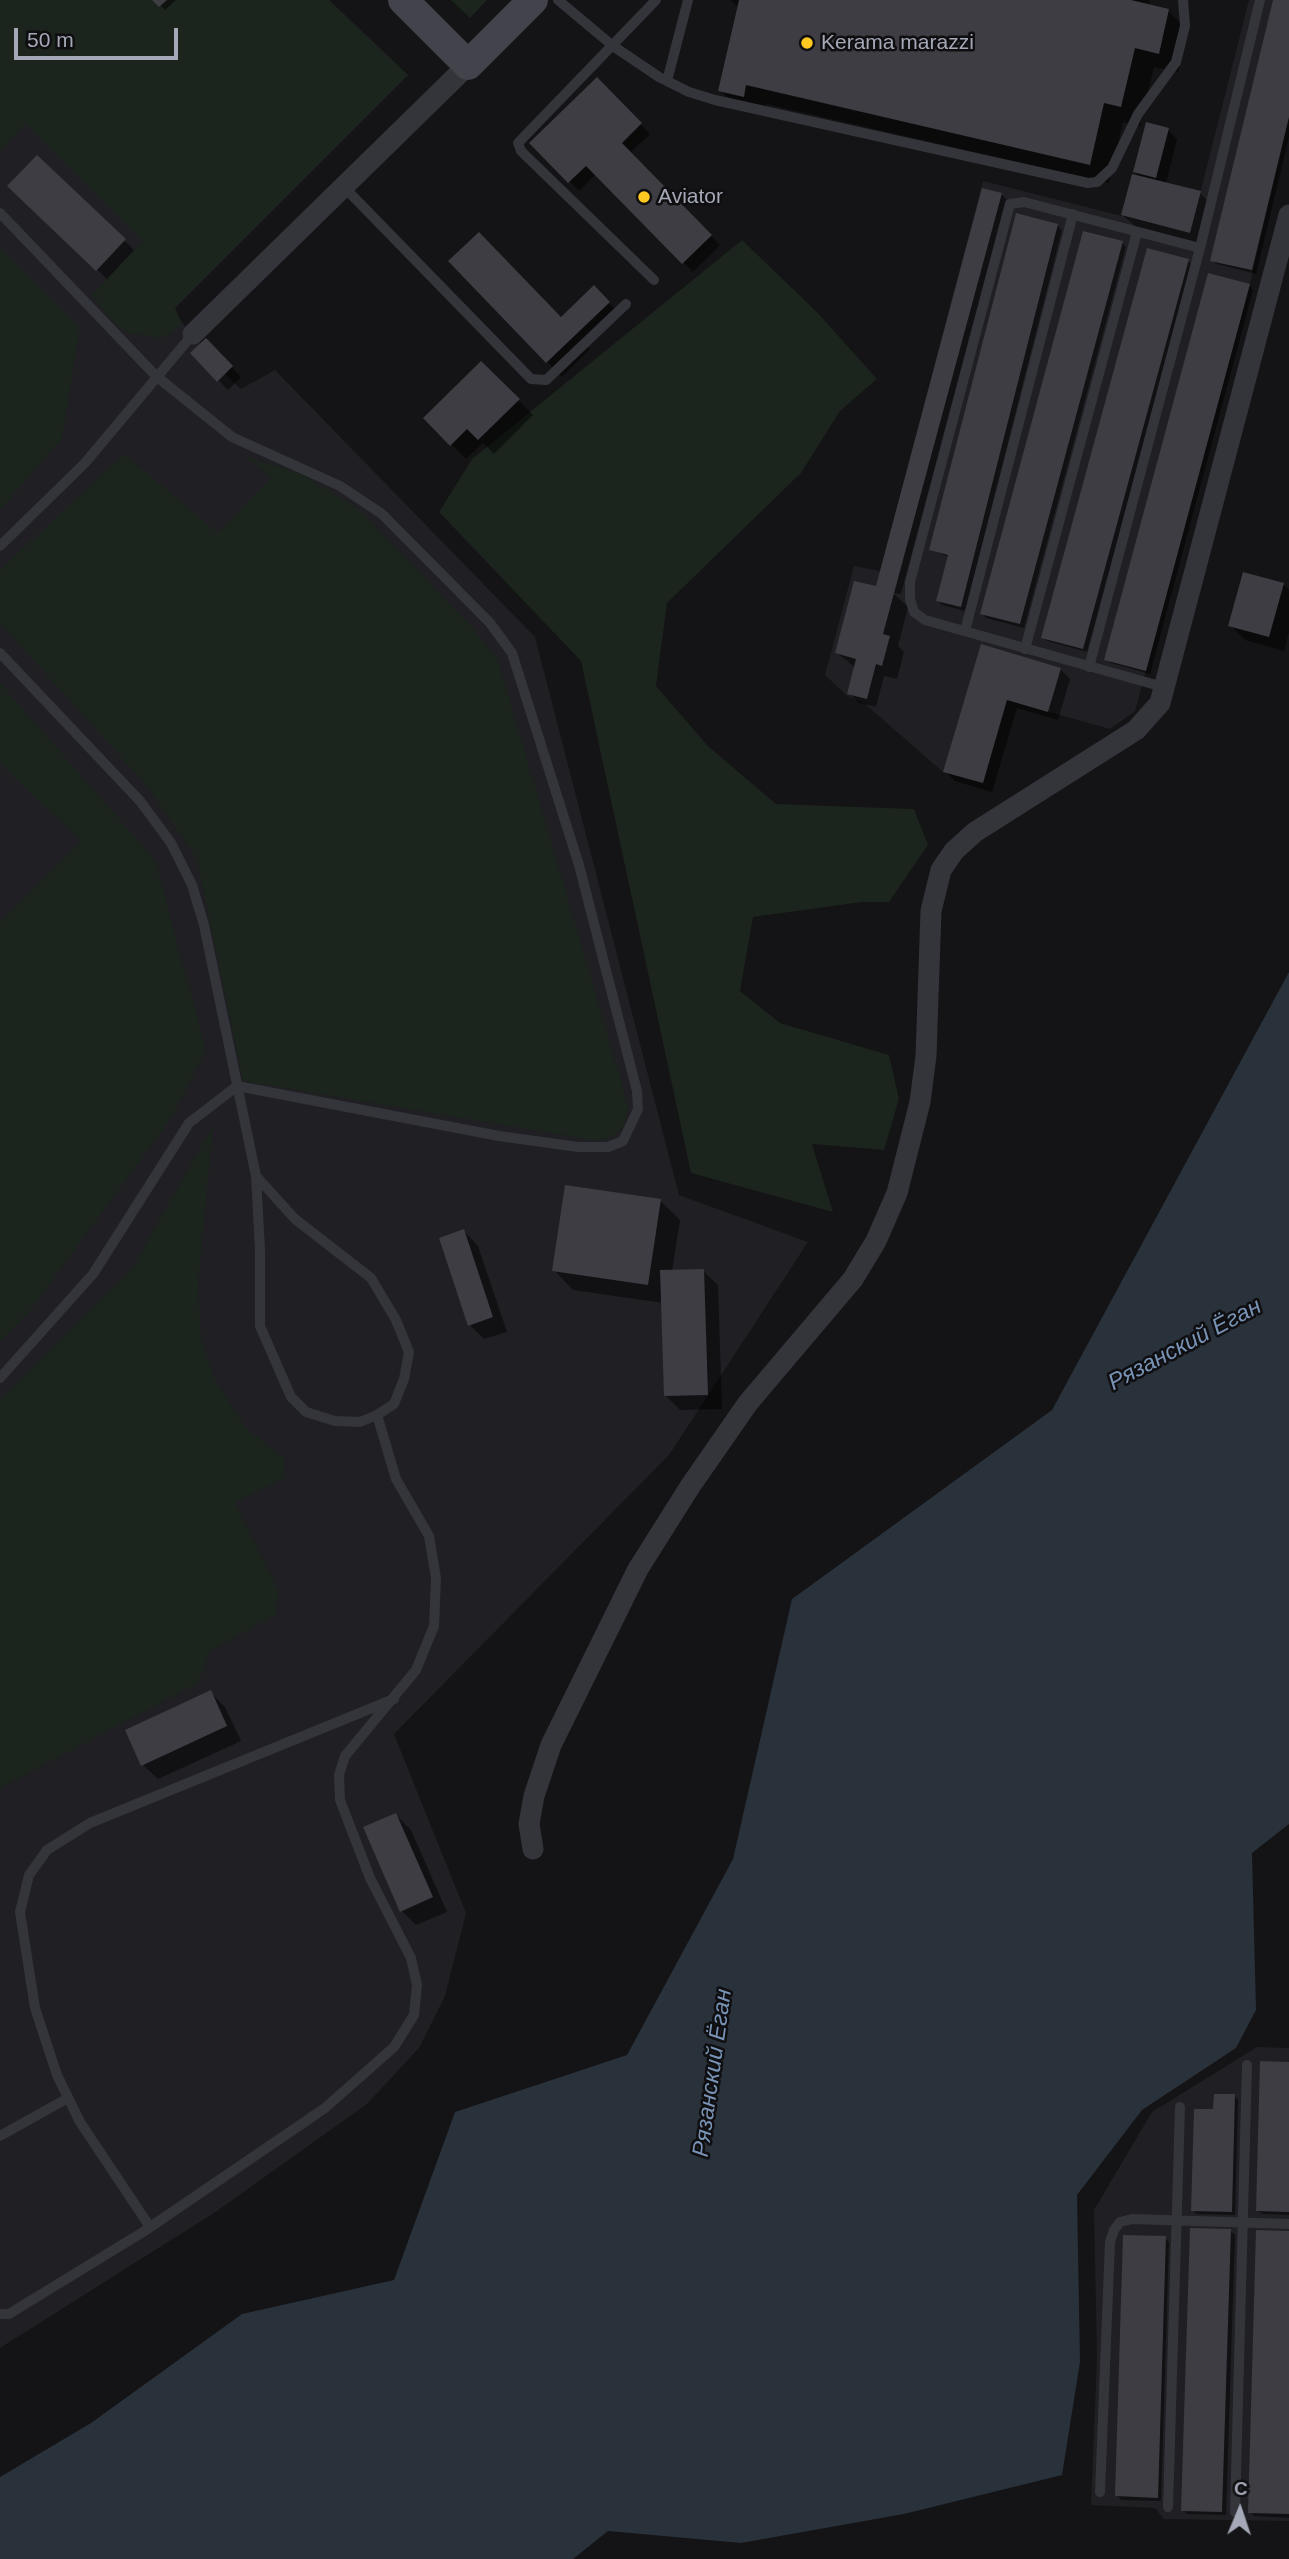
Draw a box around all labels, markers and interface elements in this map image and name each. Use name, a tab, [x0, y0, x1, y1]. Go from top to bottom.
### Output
scale bar	[18, 14, 182, 58]
text: 50 m	[27, 28, 74, 51]
place label: Kerama marazzi	[821, 30, 974, 56]
marker: Kerama marazzi	[799, 35, 815, 51]
place label: Aviator	[658, 184, 723, 210]
marker: Aviator	[636, 189, 652, 205]
water label: Рязанский Ёган	[1104, 1293, 1266, 1397]
water label: Рязанский Ёган	[688, 1987, 738, 2159]
north arrow	[1205, 2475, 1275, 2545]
text: С	[1234, 2478, 1248, 2499]

